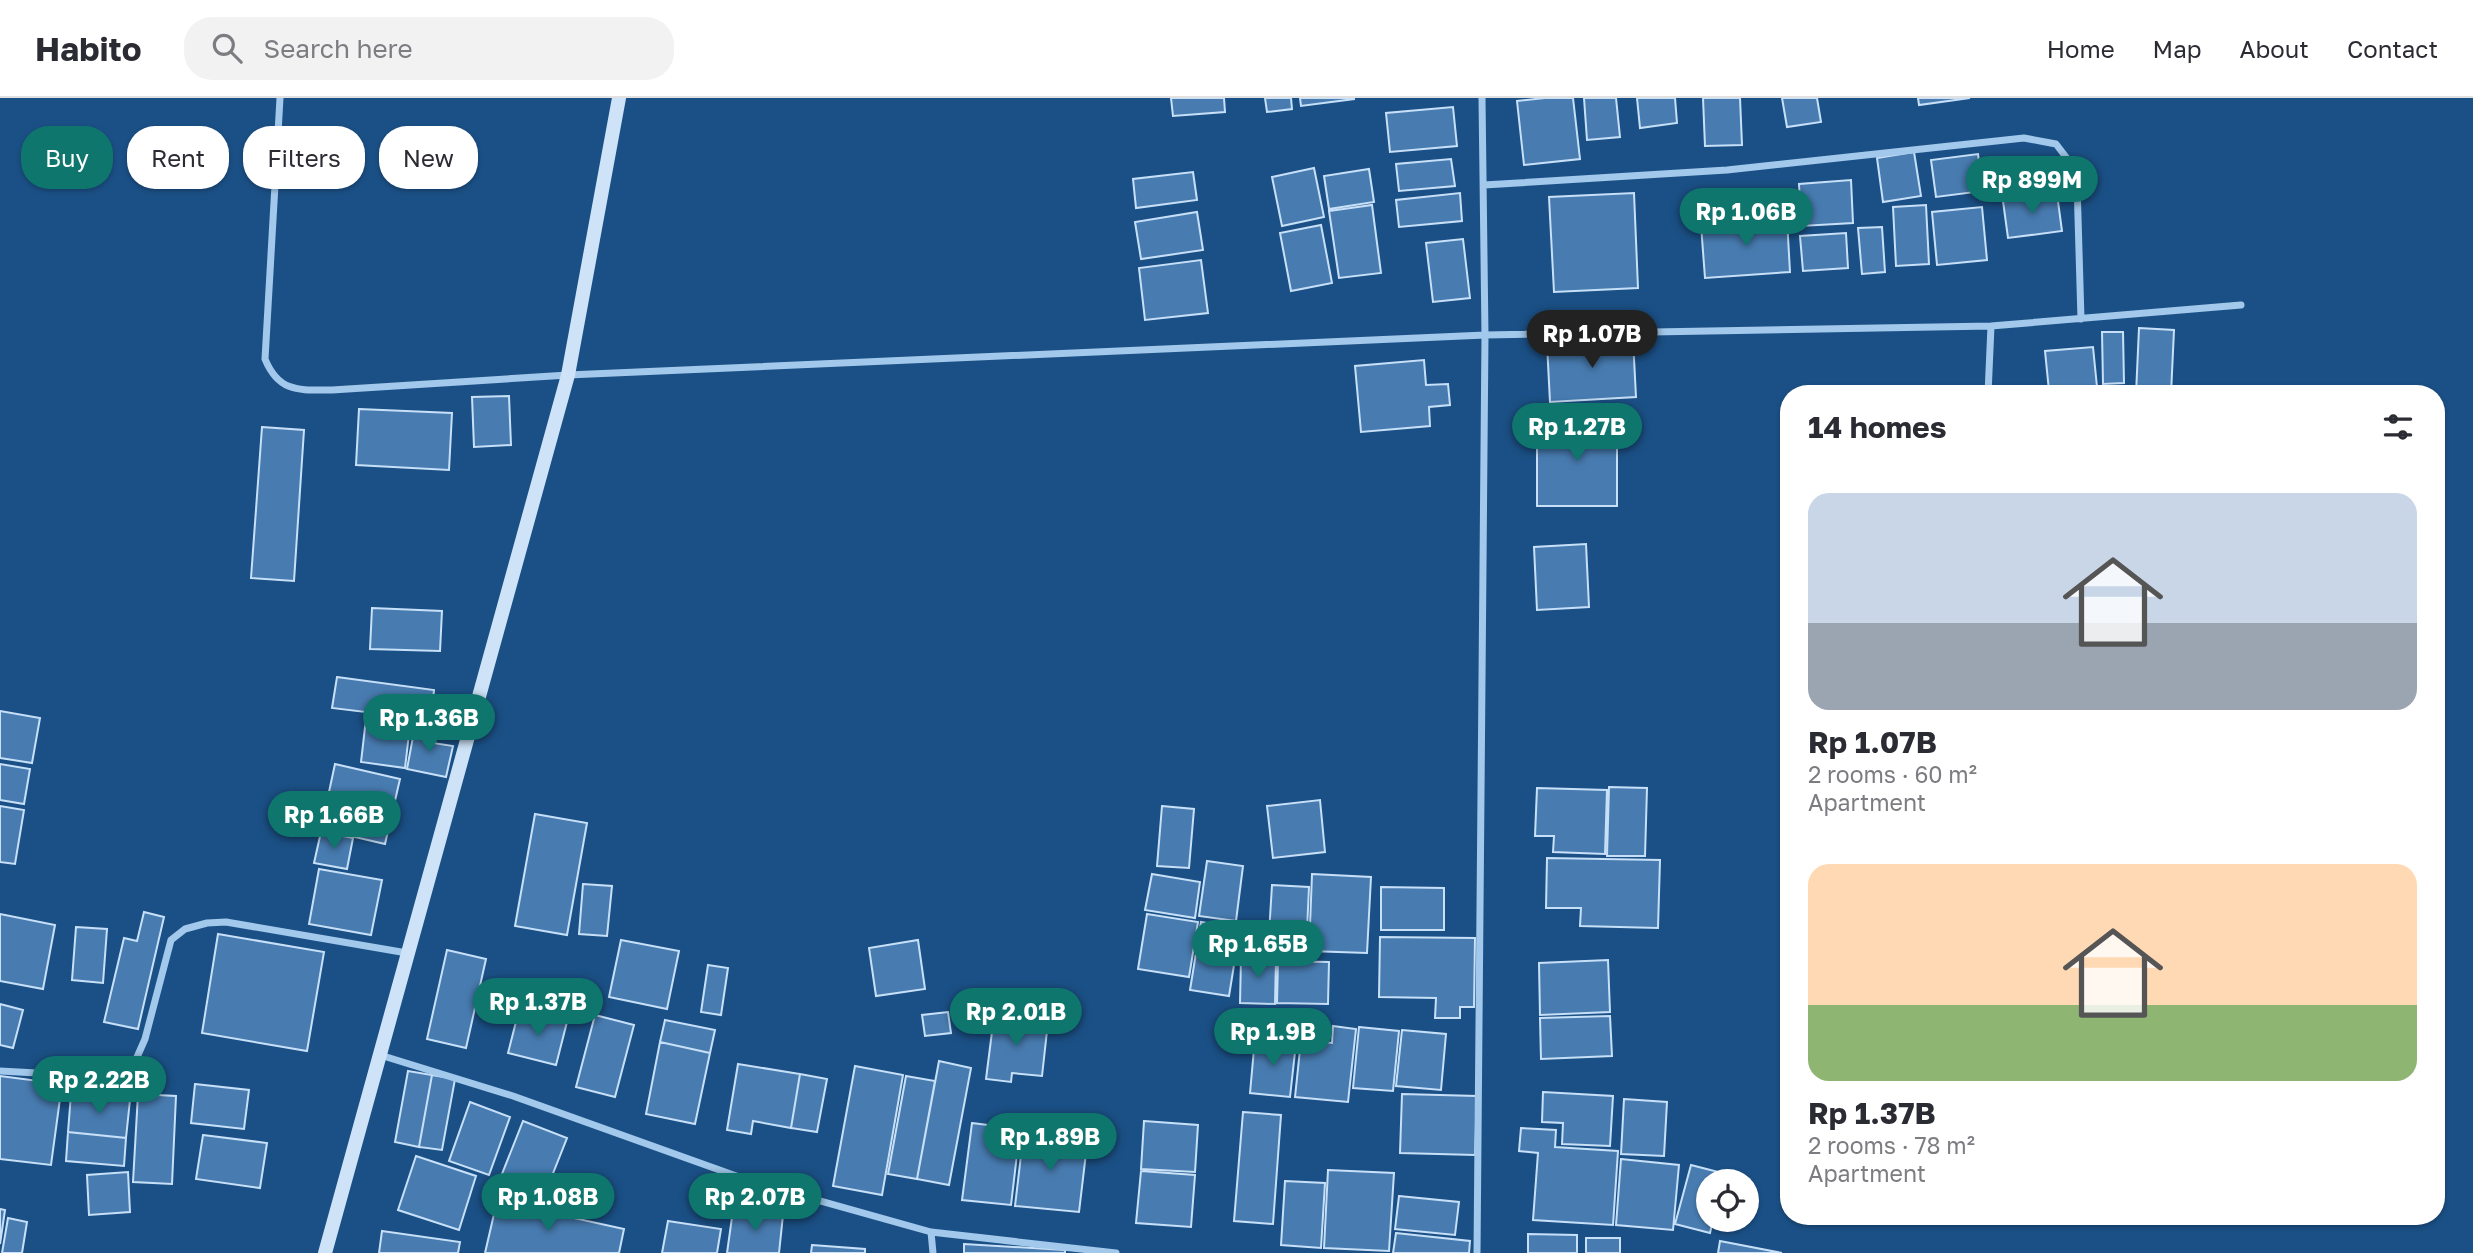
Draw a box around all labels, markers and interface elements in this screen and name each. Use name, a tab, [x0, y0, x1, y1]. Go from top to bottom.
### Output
search box	[184, 17, 674, 80]
text: Habito	[35, 29, 142, 68]
icon: search	[208, 29, 246, 67]
text: Search here	[264, 33, 413, 64]
text: Home	[2047, 34, 2115, 63]
text: Map	[2153, 34, 2202, 63]
text: About	[2240, 34, 2309, 63]
text: Contact	[2347, 34, 2438, 63]
chip: Buy	[21, 126, 113, 189]
chip: Rent	[127, 126, 229, 189]
chip: Filters	[243, 126, 365, 189]
chip: New	[379, 126, 478, 189]
pin: Rp 899M	[1967, 156, 2097, 216]
text: Rp 899M	[1982, 165, 2082, 193]
pin: Rp 1.06B	[1674, 188, 1818, 248]
text: Rp 1.06B	[1696, 197, 1796, 225]
pin: Rp 1.07B	[1520, 310, 1664, 370]
text: Rp 1.07B	[1543, 319, 1641, 347]
pin: Rp 1.27B	[1505, 404, 1649, 463]
icon: filters	[2379, 408, 2417, 446]
text: 14 homes	[1808, 409, 1947, 445]
text: Rp 1.27B	[1528, 412, 1626, 440]
icon: home	[2050, 539, 2176, 665]
pin: Rp 1.36B	[357, 694, 501, 754]
text: Rp 1.36B	[379, 703, 479, 731]
text: Rp 1.07B	[1808, 724, 1937, 760]
text: 2 rooms · 60 m²	[1808, 760, 1977, 788]
text: Apartment	[1808, 788, 1926, 816]
pin: Rp 1.66B	[262, 792, 406, 851]
text: Rp 1.66B	[284, 800, 384, 828]
icon: home	[2050, 910, 2176, 1036]
pin: Rp 1.65B	[1186, 920, 1330, 980]
text: Rp 1.65B	[1208, 929, 1308, 957]
pin: Rp 1.37B	[466, 978, 610, 1038]
text: Rp 1.37B	[489, 987, 587, 1015]
pin: Rp 2.01B	[944, 988, 1088, 1048]
text: Rp 2.01B	[966, 997, 1066, 1025]
pin: Rp 1.9B	[1208, 1009, 1338, 1068]
text: Rp 1.9B	[1230, 1017, 1316, 1045]
pin: Rp 2.22B	[27, 1056, 171, 1116]
text: Rp 2.22B	[48, 1065, 150, 1093]
text: Rp 1.37B	[1808, 1095, 1936, 1131]
pin: Rp 1.89B	[978, 1114, 1122, 1173]
text: Rp 1.89B	[1000, 1122, 1100, 1150]
text: 2 rooms · 78 m²	[1808, 1131, 1975, 1159]
text: Apartment	[1808, 1159, 1926, 1187]
map controls	[1696, 1169, 1759, 1232]
button: locate	[1696, 1169, 1759, 1232]
pin: Rp 1.08B	[476, 1174, 620, 1233]
pin: Rp 2.07B	[683, 1174, 827, 1233]
text: Rp 1.08B	[498, 1182, 598, 1210]
text: Rp 2.07B	[705, 1182, 805, 1210]

